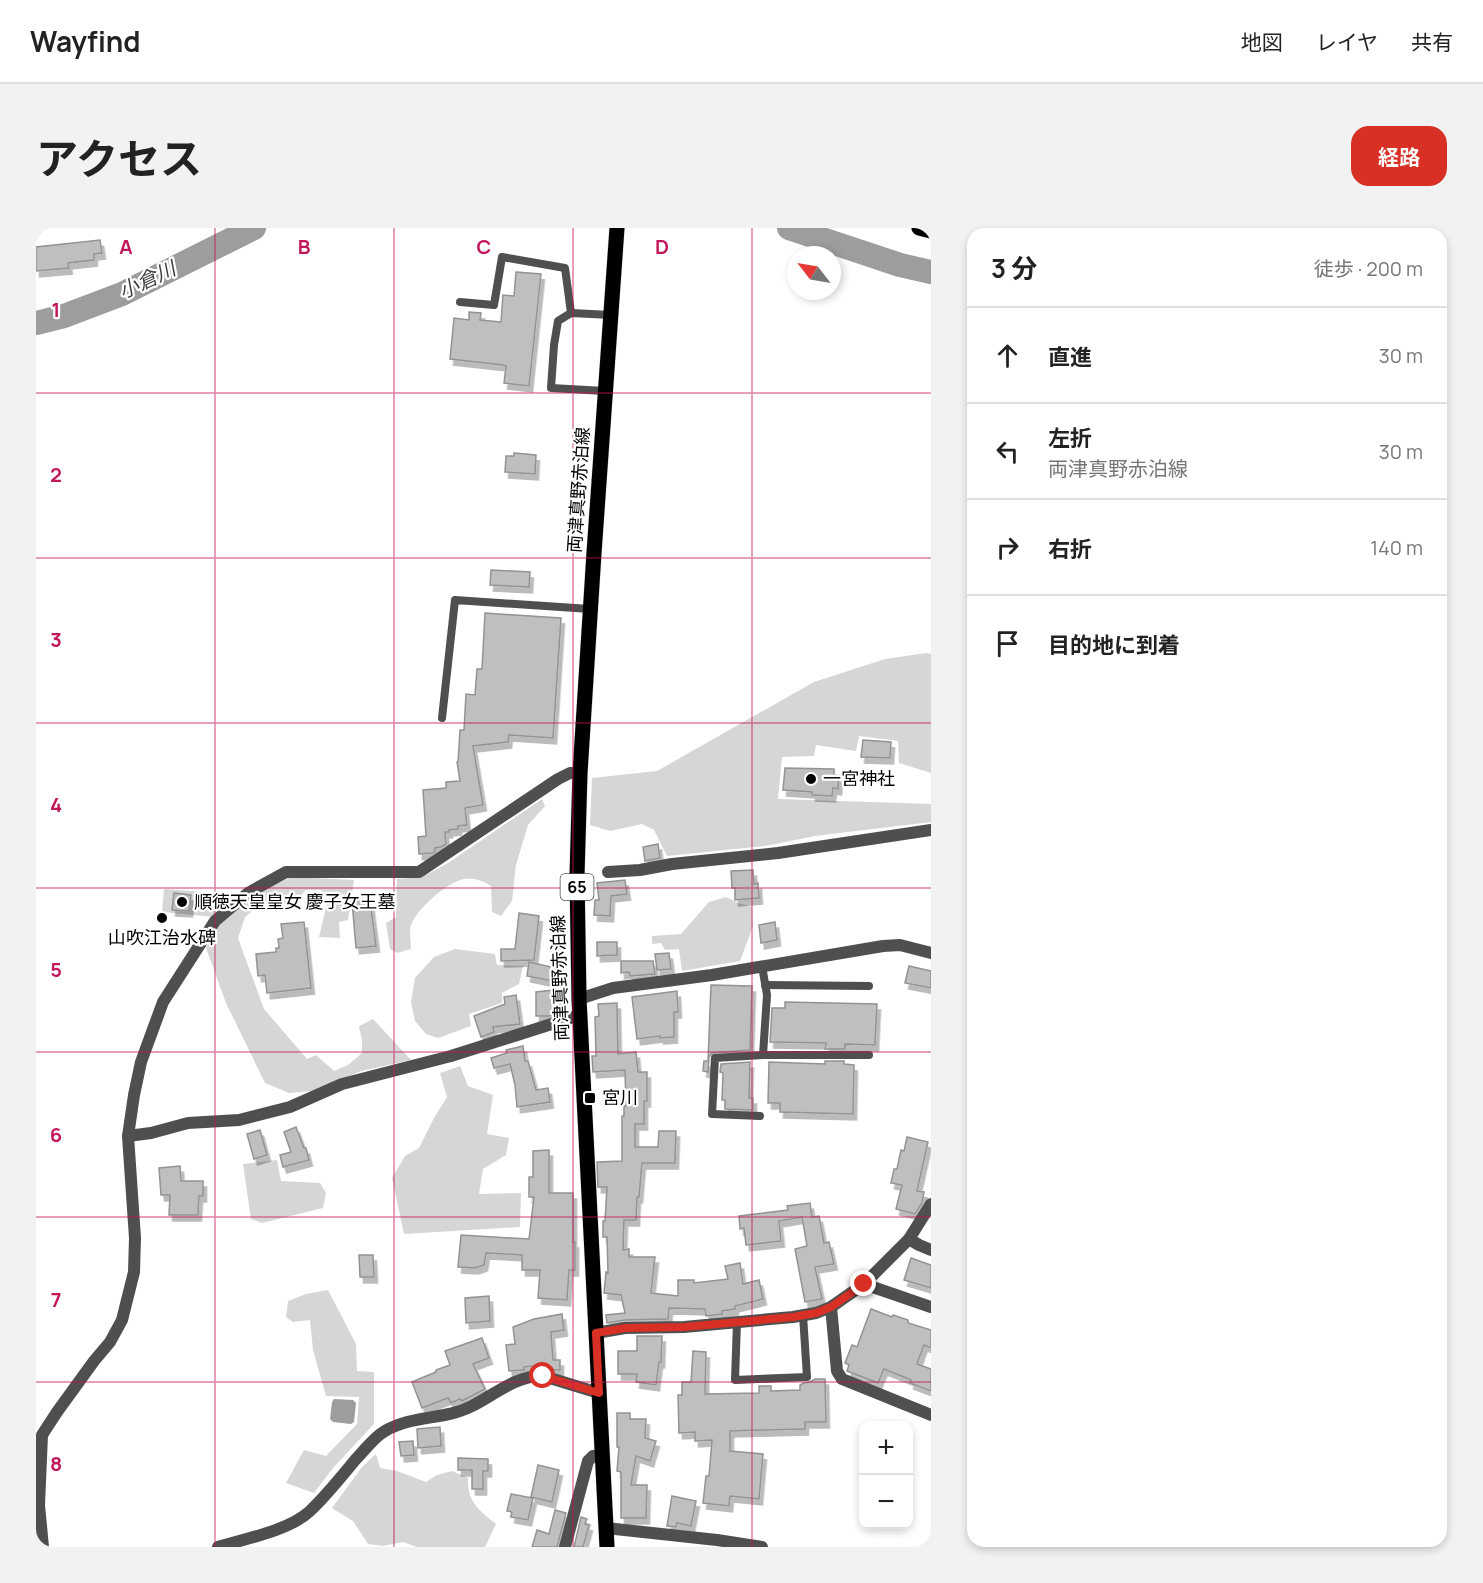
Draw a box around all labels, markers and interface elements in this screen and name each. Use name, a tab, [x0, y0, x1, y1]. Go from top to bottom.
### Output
text: Wayfind	[30, 22, 140, 60]
text: 地図	[1241, 28, 1283, 56]
text: レイヤ	[1316, 28, 1378, 56]
text: 共有	[1411, 28, 1453, 56]
button: 経路	[1351, 126, 1447, 186]
text: アクセス	[36, 129, 202, 187]
text: A	[119, 233, 133, 260]
text: B	[298, 233, 311, 260]
text: C	[477, 233, 491, 260]
text: D	[655, 233, 669, 260]
north arrow	[787, 246, 841, 300]
text: 3 分	[991, 250, 1037, 286]
water label: 小倉川	[114, 254, 181, 304]
text: 徒歩 · 200 m	[1314, 255, 1423, 282]
text: 1	[52, 296, 60, 323]
icon: ahead	[991, 339, 1024, 372]
text: 直進	[1048, 342, 1092, 372]
text: 30 m	[1379, 342, 1423, 369]
text: 左折	[1048, 423, 1092, 453]
street label: 両津真野赤泊線	[562, 426, 594, 554]
icon: left	[991, 435, 1024, 468]
text: 30 m	[1379, 438, 1423, 465]
text: 両津真野赤泊線	[1048, 455, 1188, 482]
text: 2	[50, 461, 62, 488]
icon: right	[991, 531, 1024, 564]
text: 右折	[1048, 534, 1092, 564]
text: 140 m	[1370, 534, 1423, 561]
text: 3	[50, 626, 62, 653]
icon: arrive	[991, 627, 1024, 660]
text: 目的地に到着	[1048, 630, 1180, 660]
place label: 一宮神社	[823, 766, 895, 790]
marker: 一宮神社	[804, 772, 818, 786]
text: 4	[50, 791, 62, 818]
road number: 65	[560, 874, 594, 900]
place label: 順徳天皇皇女 慶子女王墓	[194, 889, 396, 913]
marker: 順徳天皇皇女 慶子女王墓	[175, 895, 189, 909]
marker: 山吹江治水碑	[155, 911, 169, 925]
street label: 両津真野赤泊線	[545, 915, 573, 1041]
place label: 山吹江治水碑	[108, 925, 216, 949]
text: 5	[50, 956, 62, 983]
place label: 宮川	[602, 1085, 638, 1109]
marker: 宮川	[583, 1091, 597, 1105]
text: 6	[50, 1121, 62, 1148]
route end	[850, 1270, 876, 1296]
text: 7	[51, 1286, 61, 1313]
route start	[529, 1362, 555, 1388]
map controls	[859, 1421, 913, 1529]
button: +	[859, 1421, 913, 1475]
text: 8	[50, 1450, 62, 1477]
button: −	[859, 1475, 913, 1529]

